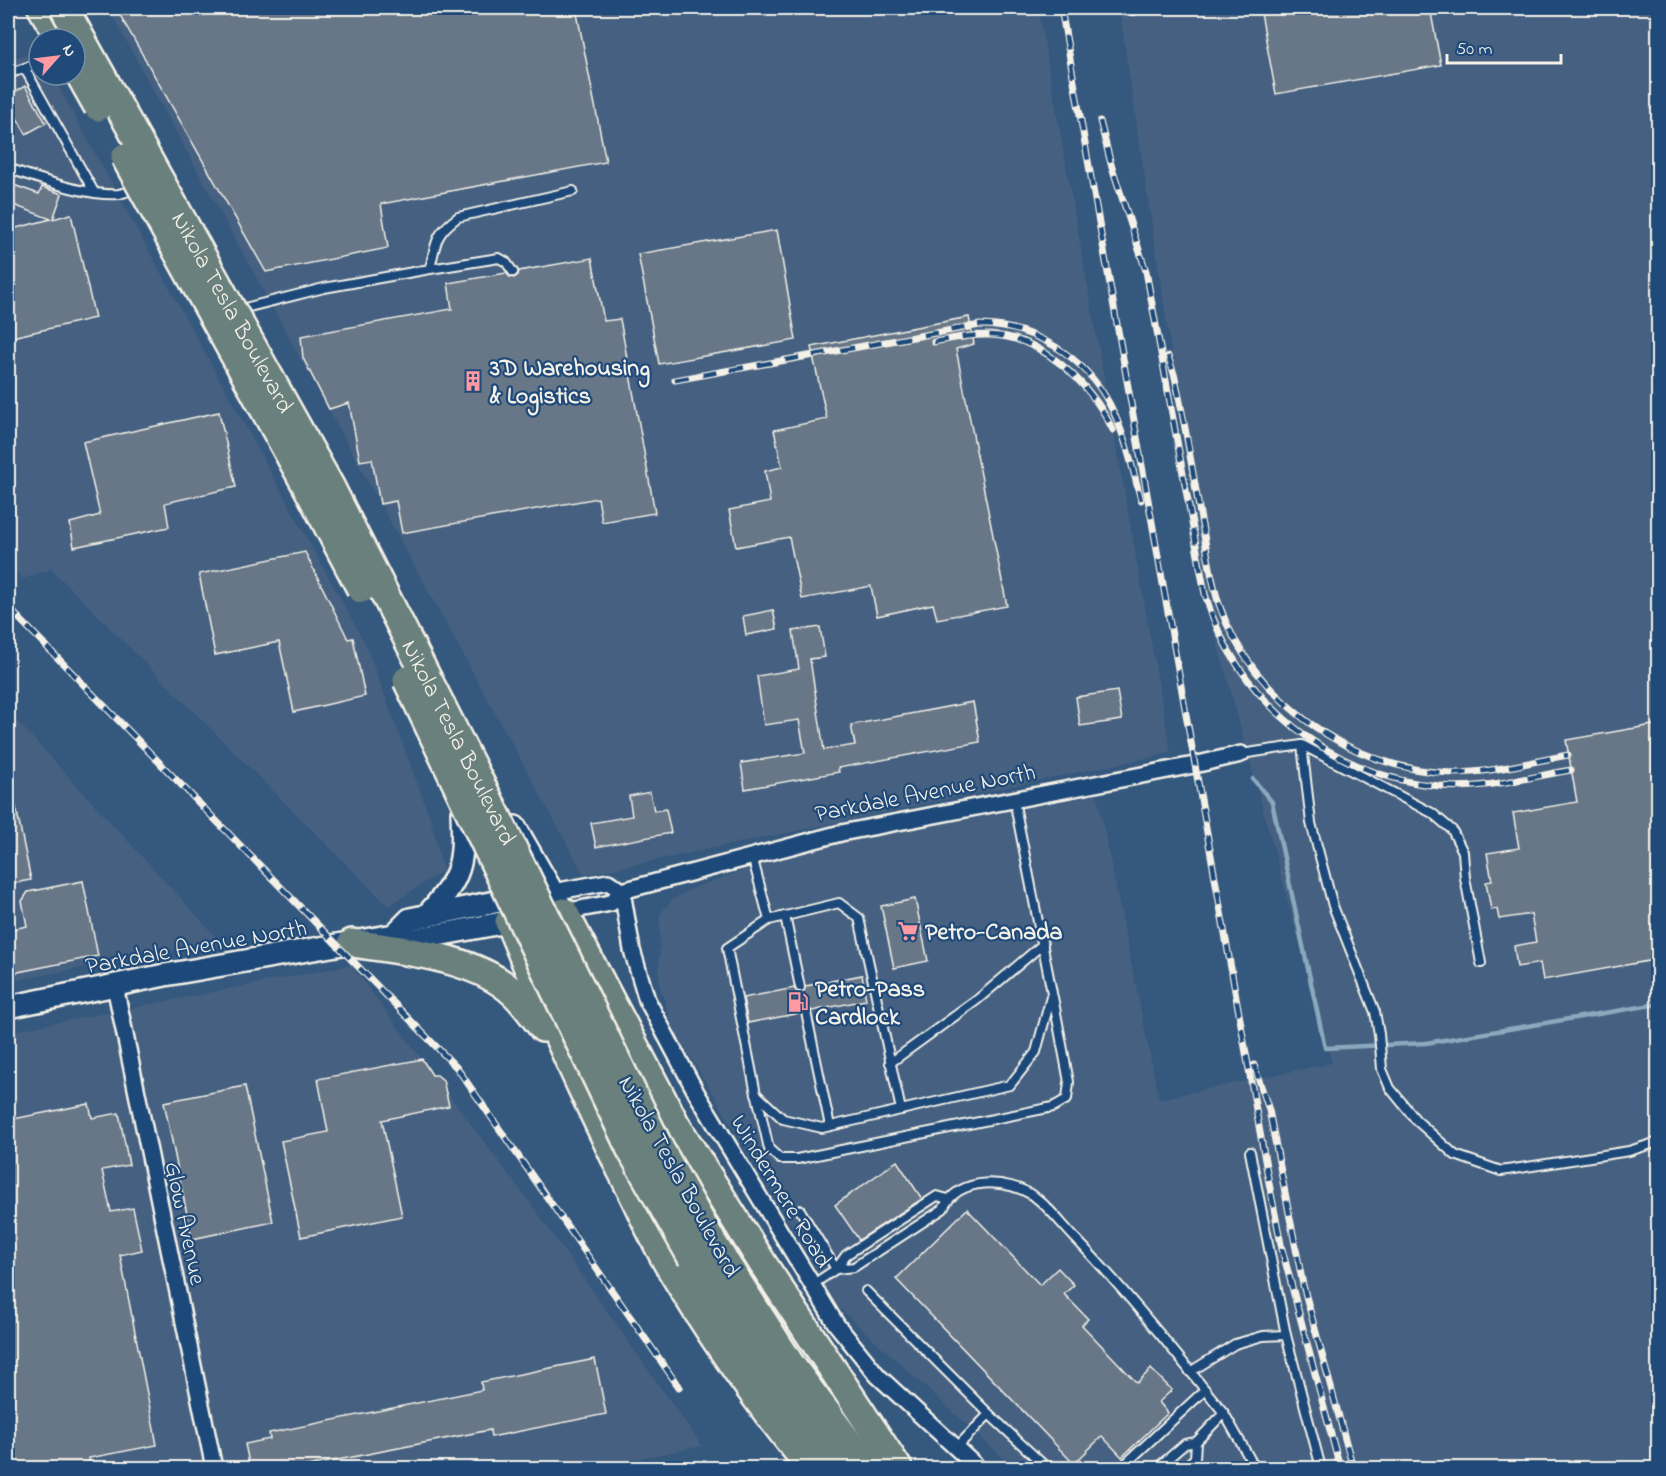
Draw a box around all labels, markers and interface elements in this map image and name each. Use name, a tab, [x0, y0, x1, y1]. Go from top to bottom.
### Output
north arrow	[27, 27, 87, 87]
scale bar	[1447, 27, 1561, 65]
text: 50 m	[1456, 37, 1493, 63]
text: N	[55, 40, 82, 61]
street label: Nikola Tesla Boulevard	[161, 206, 301, 421]
place label: 3D Warehousing & Logistics	[489, 352, 650, 416]
building icon: 3D Warehousing & Logistics	[461, 369, 485, 393]
street label: Nikola Tesla Boulevard	[391, 634, 524, 852]
street label: Parkdale Avenue North	[812, 756, 1039, 833]
street label: Parkdale Avenue North	[83, 912, 310, 985]
place label: Petro-Canada	[925, 916, 1063, 951]
supermarket icon: Petro-Canada	[896, 919, 920, 943]
place label: Petro-Pass Cardlock	[815, 973, 925, 1036]
fuel station icon: Petro-Pass Cardlock	[786, 990, 810, 1014]
street label: Nikola Tesla Boulevard	[608, 1070, 748, 1285]
street label: Windermere Road	[720, 1109, 840, 1276]
street label: Glow Avenue	[153, 1159, 214, 1289]

